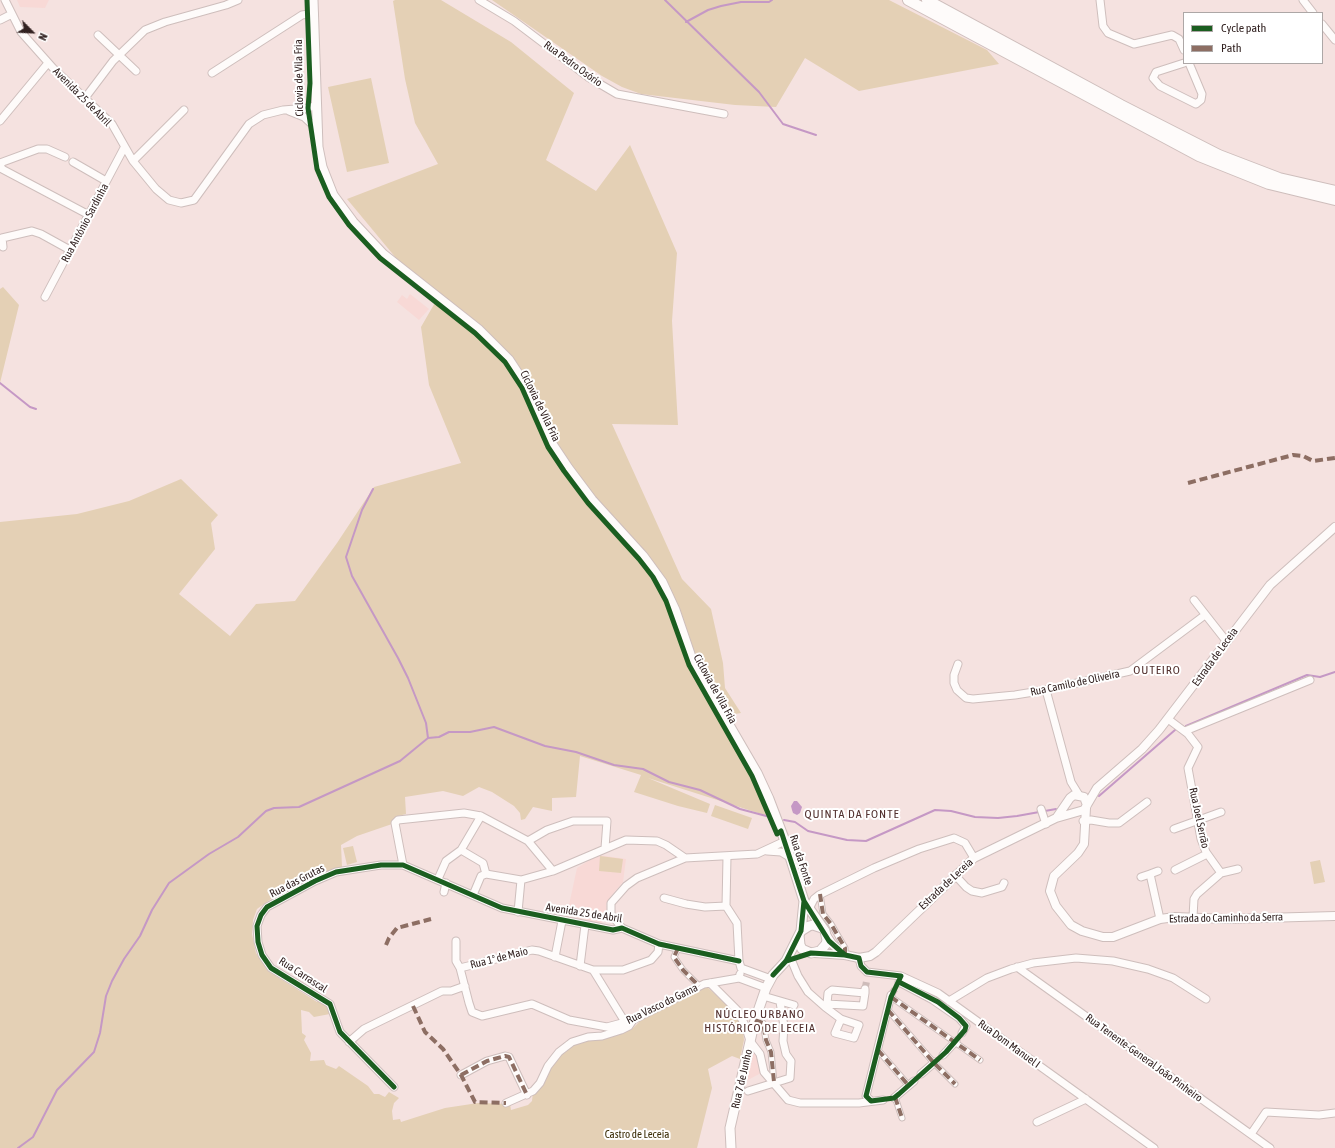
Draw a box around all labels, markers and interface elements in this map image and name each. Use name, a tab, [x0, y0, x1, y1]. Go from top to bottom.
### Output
north arrow	[12, 12, 52, 52]
legend	[1183, 12, 1323, 64]
text: Cycle path	[1221, 21, 1266, 35]
text: N	[36, 31, 50, 42]
street label: Rua Pedro Osório	[541, 38, 605, 90]
street label: Ciclovia de Vila Fria	[292, 39, 306, 117]
text: Path	[1221, 41, 1242, 55]
street label: Avenida 25 de Abril	[50, 65, 114, 129]
street label: Rua António Sardinha	[59, 181, 111, 265]
street label: Ciclovia de Vila Fria	[517, 368, 563, 444]
street label: Estrada de Leceia	[1189, 625, 1241, 689]
street label: Ciclovia de Vila Fria	[690, 652, 740, 726]
district label: OUTEIRO	[1133, 663, 1181, 677]
street label: Rua Camilo de Oliveira	[1029, 667, 1121, 699]
street label: Rua Joel Serrão	[1186, 786, 1212, 850]
district label: QUINTA DA FONTE	[804, 807, 900, 821]
street label: Rua da Fonte	[787, 833, 815, 887]
street label: Estrada de Leceia	[916, 856, 976, 912]
street label: Rua das Grutas	[267, 862, 327, 900]
street label: Avenida 25 de Abril	[545, 900, 623, 926]
street label: Estrada do Caminho da Serra	[1169, 910, 1283, 926]
street label: Rua 1º de Maio	[469, 944, 529, 972]
street label: Rua Carrascal	[276, 955, 330, 995]
street label: Rua Vasco da Gama	[624, 981, 700, 1027]
district label: NÚCLEO URBANO HISTÓRICO DE LECEIA	[704, 1007, 816, 1035]
street label: Rua Tenente-General João Pinheiro	[1083, 1011, 1205, 1105]
street label: Rua Dom Manuel I	[975, 1017, 1043, 1071]
street label: Rua 7 de Junho	[729, 1048, 755, 1110]
park label: Castro de Leceia	[605, 1128, 669, 1142]

